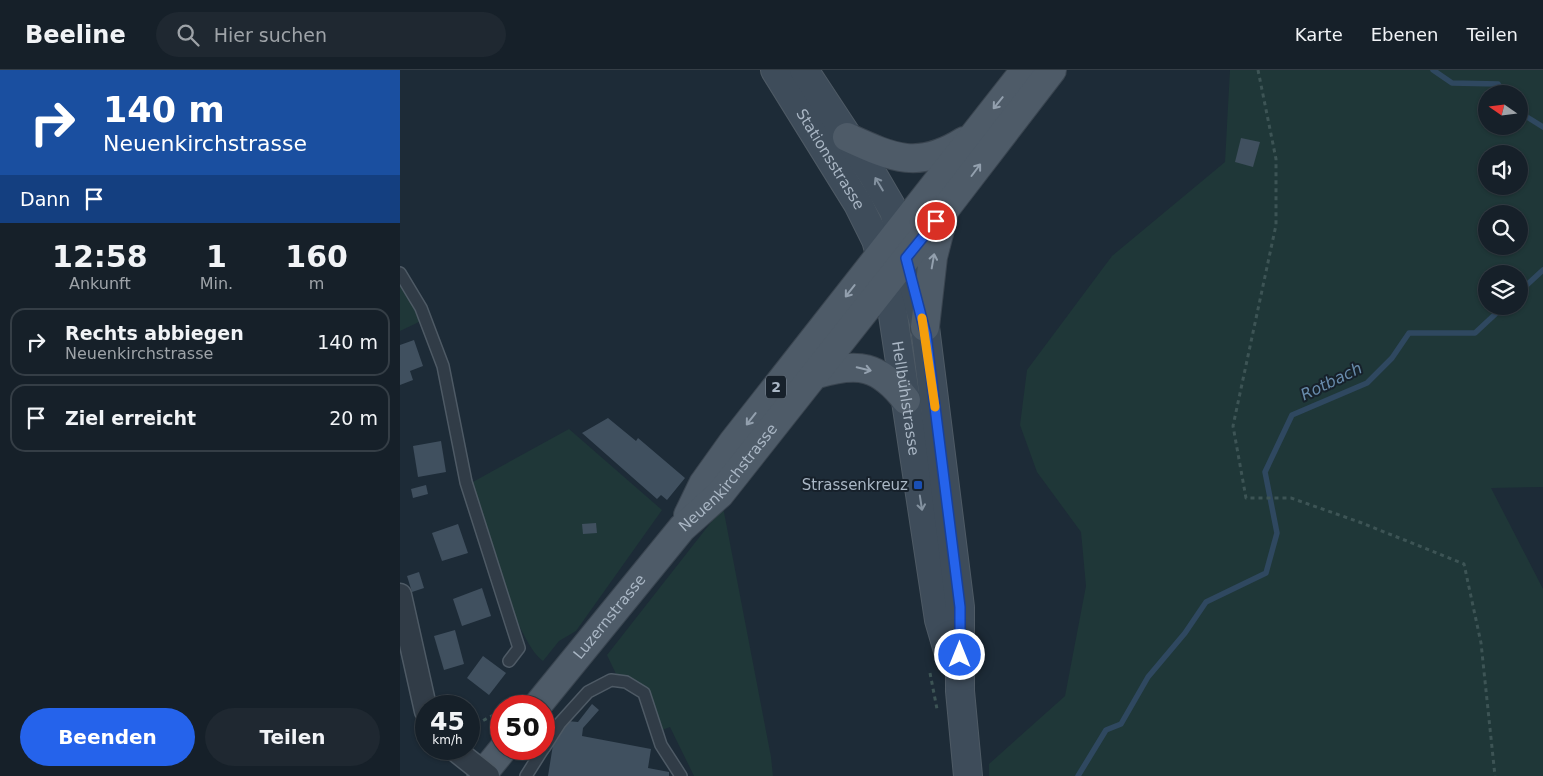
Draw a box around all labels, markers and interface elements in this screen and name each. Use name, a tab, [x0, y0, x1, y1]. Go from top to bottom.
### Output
search box	[156, 12, 506, 57]
text: Beeline	[25, 21, 126, 49]
icon: search	[174, 21, 202, 49]
text: Hier suchen	[214, 24, 327, 46]
text: Karte	[1295, 24, 1343, 45]
text: Ebenen	[1371, 24, 1439, 45]
text: Teilen	[1467, 24, 1518, 45]
north arrow	[1478, 85, 1528, 135]
map controls	[1478, 85, 1528, 315]
icon: right	[20, 90, 85, 155]
text: 140 m	[103, 90, 225, 130]
one-way arrow	[993, 96, 1004, 109]
street label: Stationsstrasse	[792, 106, 868, 212]
text: Neuenkirchstrasse	[103, 131, 307, 156]
button: sound	[1478, 145, 1528, 195]
one-way arrow	[970, 164, 981, 177]
one-way arrow	[874, 177, 884, 191]
icon: arrive	[80, 185, 108, 213]
text: Dann	[20, 188, 70, 210]
pin	[915, 200, 957, 242]
button: search	[1478, 205, 1528, 255]
icon: arrive	[922, 207, 950, 235]
text: 12:58	[52, 239, 148, 274]
text: 1	[206, 239, 227, 274]
text: 160	[285, 239, 348, 274]
one-way arrow	[928, 254, 938, 270]
button: layers	[1478, 265, 1528, 315]
text: Ankunft	[69, 274, 131, 293]
text: Min.	[200, 274, 233, 293]
text: m	[309, 274, 324, 293]
one-way arrow	[845, 284, 856, 297]
text: Rechts abbiegen	[65, 322, 244, 344]
icon: right	[22, 328, 50, 356]
text: 140 m	[317, 331, 378, 353]
street label: Hellbühlstrasse	[888, 340, 923, 457]
text: Neuenkirchstrasse	[65, 344, 213, 363]
water label: Rotbach	[1297, 358, 1365, 404]
one-way arrow	[856, 365, 872, 374]
road number: 2	[766, 376, 786, 398]
icon: arrive	[22, 404, 50, 432]
text: Ziel erreicht	[65, 407, 196, 429]
text: 20 m	[329, 407, 378, 429]
one-way arrow	[746, 413, 757, 426]
street label: Neuenkirchstrasse	[675, 420, 781, 535]
place label: Strassenkreuz	[802, 476, 908, 494]
marker: Strassenkreuz	[912, 479, 924, 491]
one-way arrow	[916, 495, 926, 511]
street label: Luzernstrasse	[570, 571, 649, 663]
position arrow	[933, 628, 985, 680]
speed limit sign: 50	[490, 695, 555, 760]
text: 45	[430, 707, 465, 736]
button: Beenden	[20, 708, 195, 766]
button: Teilen	[205, 708, 380, 766]
text: km/h	[432, 733, 463, 747]

